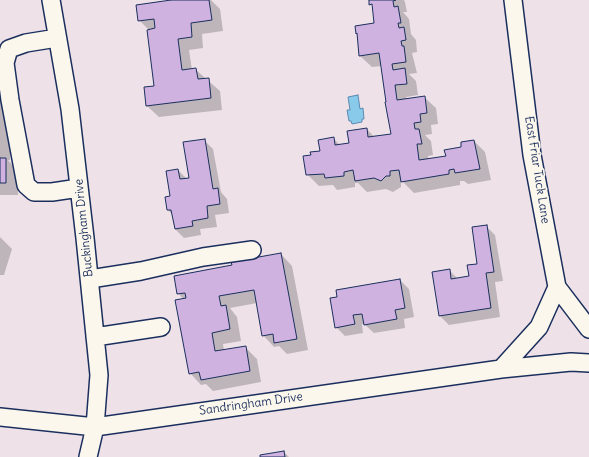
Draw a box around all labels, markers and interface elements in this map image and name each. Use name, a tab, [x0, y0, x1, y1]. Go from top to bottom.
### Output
street label: East Friar Tuck Lane	[521, 115, 553, 225]
street label: Buckingham Drive	[72, 178, 96, 278]
street label: Sandringham Drive	[198, 390, 304, 418]

